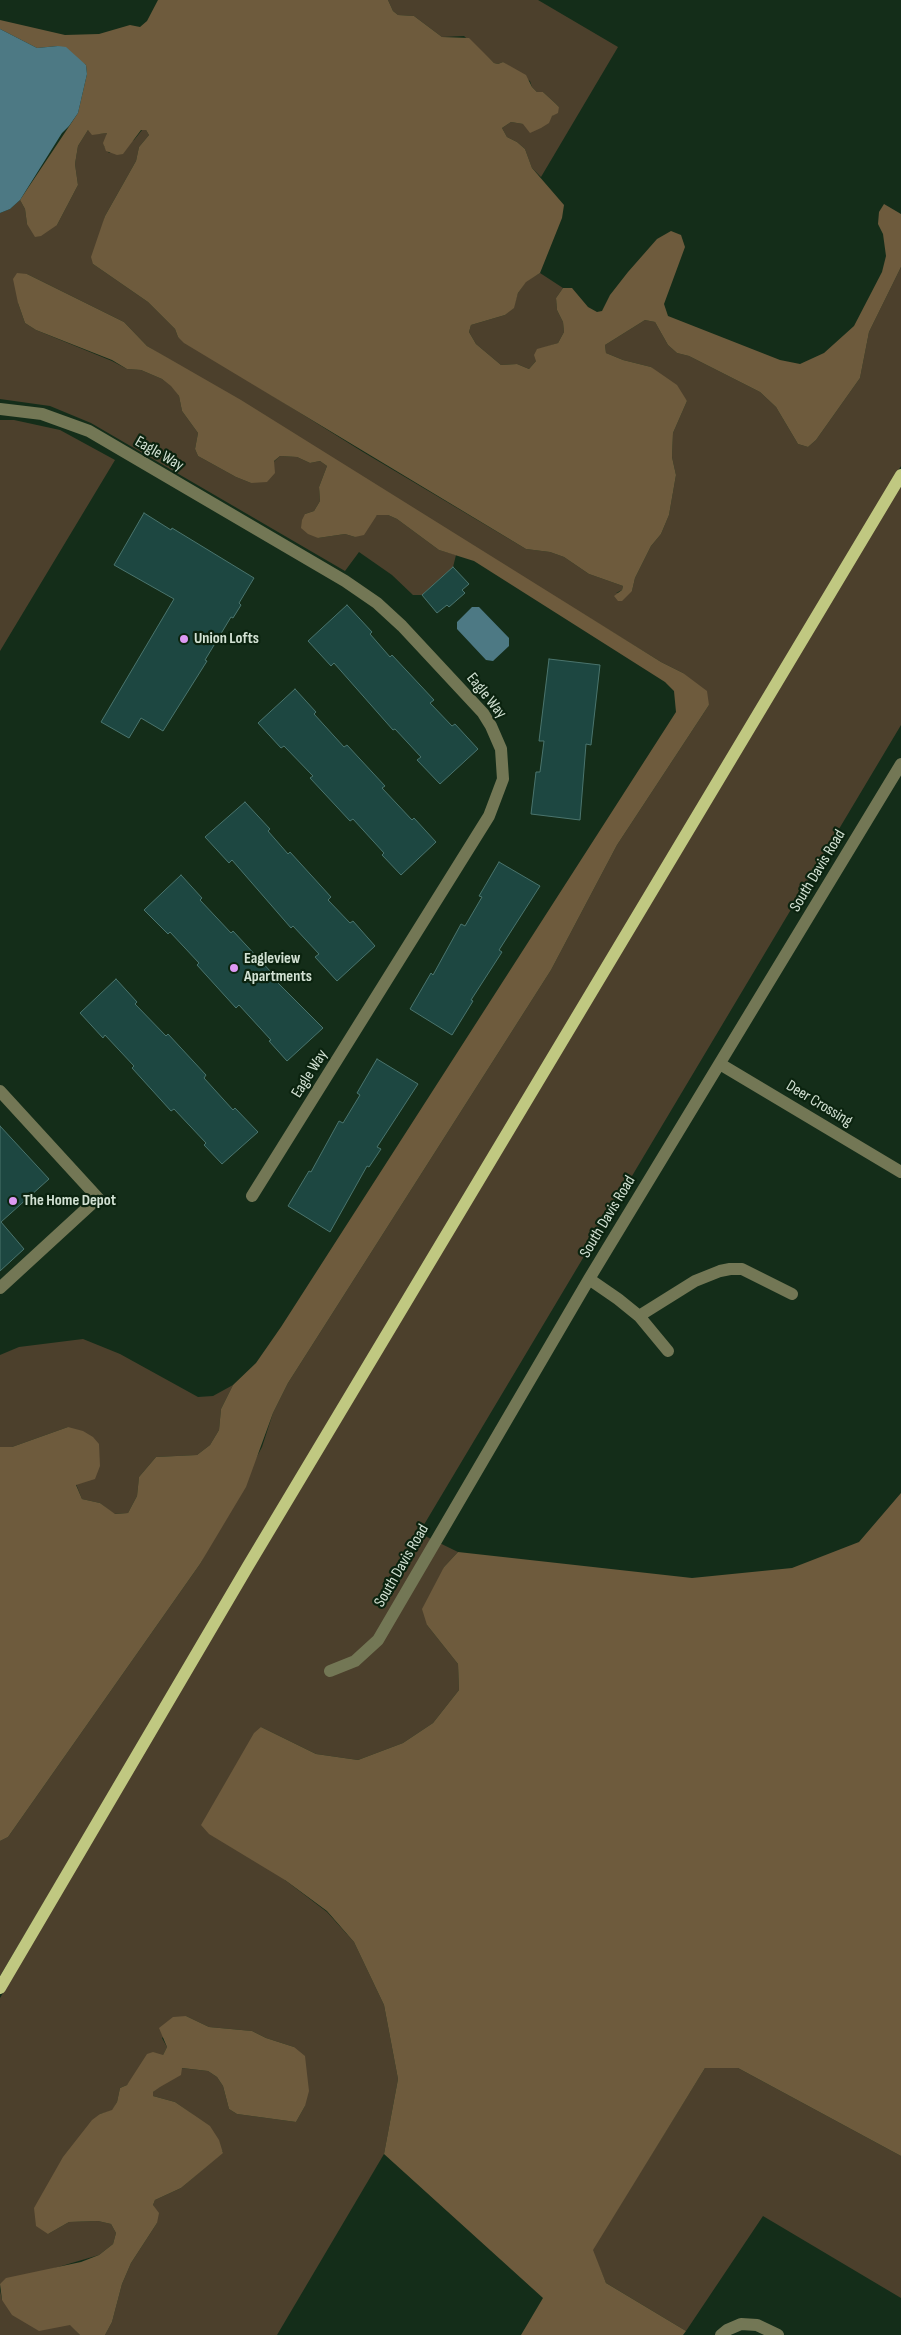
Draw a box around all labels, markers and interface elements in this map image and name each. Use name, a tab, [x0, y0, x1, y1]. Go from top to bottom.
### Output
street label: Eagle Way	[131, 432, 187, 476]
place label: Union Lofts	[194, 629, 259, 649]
marker: Union Lofts	[178, 633, 190, 645]
street label: Eagle Way	[462, 669, 510, 723]
street label: South Davis Road	[786, 826, 850, 916]
place label: Eagleview Apartments	[244, 949, 312, 987]
marker: Eagleview Apartments	[228, 962, 240, 974]
street label: Eagle Way	[288, 1046, 332, 1102]
street label: Deer Crossing	[782, 1077, 856, 1131]
street label: South Davis Road	[576, 1172, 640, 1262]
place label: The Home Depot	[23, 1191, 116, 1211]
marker: The Home Depot	[7, 1195, 19, 1207]
street label: South Davis Road	[371, 1521, 433, 1611]

